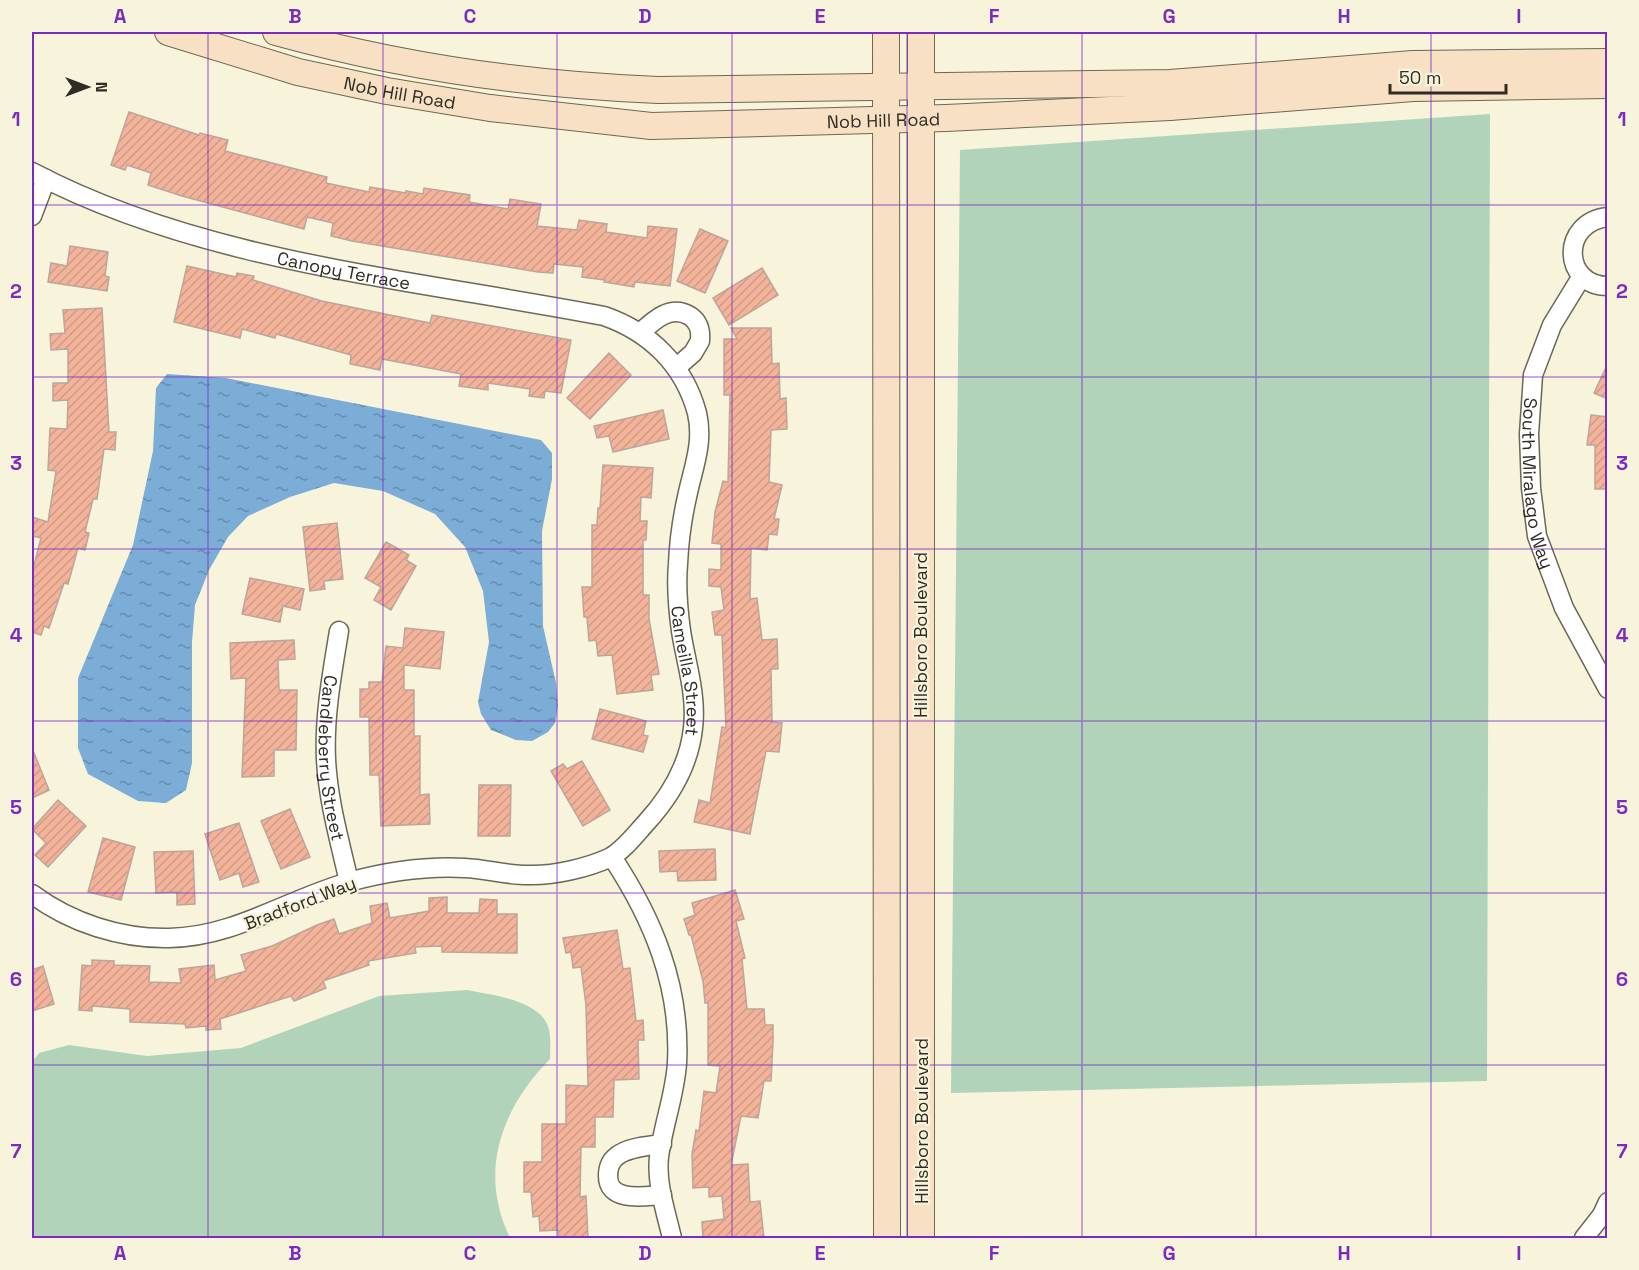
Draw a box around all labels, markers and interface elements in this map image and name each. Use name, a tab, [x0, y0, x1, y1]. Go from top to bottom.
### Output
text: A	[114, 3, 127, 29]
text: B	[288, 3, 302, 29]
text: C	[464, 3, 477, 29]
text: D	[638, 3, 652, 29]
text: E	[814, 3, 826, 29]
text: F	[989, 3, 1000, 29]
text: G	[1162, 3, 1176, 29]
text: H	[1337, 3, 1351, 29]
text: I	[1516, 3, 1522, 29]
north arrow	[57, 57, 117, 117]
scale bar	[1390, 57, 1506, 95]
text: 50 m	[1399, 66, 1441, 89]
street label: Nob Hill Road	[342, 71, 458, 114]
text: N	[91, 82, 112, 92]
text: 1	[11, 106, 21, 132]
text: 1	[1617, 106, 1627, 132]
street label: Nob Hill Road	[827, 107, 940, 133]
street label: Canopy Terrace	[275, 246, 412, 294]
text: 2	[10, 278, 22, 304]
text: 2	[1616, 278, 1628, 304]
street label: South Miralago Way	[1517, 397, 1560, 572]
text: 3	[10, 450, 22, 476]
text: 3	[1616, 450, 1628, 476]
street label: Hillsboro Boulevard	[909, 552, 932, 718]
street label: Cameilla Street	[667, 605, 705, 737]
text: 4	[10, 622, 23, 648]
text: 4	[1616, 622, 1629, 648]
street label: Candleberry Street	[314, 674, 350, 843]
text: 5	[10, 794, 22, 820]
text: 5	[1616, 794, 1628, 820]
street label: Bradford Way	[241, 871, 359, 935]
text: 6	[10, 966, 22, 992]
text: 6	[1616, 966, 1628, 992]
street label: Hillsboro Boulevard	[910, 1038, 933, 1204]
text: 7	[10, 1138, 22, 1164]
text: 7	[1616, 1138, 1628, 1164]
text: A	[114, 1240, 127, 1266]
text: B	[288, 1240, 302, 1266]
text: C	[464, 1240, 477, 1266]
text: D	[638, 1240, 652, 1266]
text: E	[814, 1240, 826, 1266]
text: F	[989, 1240, 1000, 1266]
text: G	[1162, 1240, 1176, 1266]
text: H	[1337, 1240, 1351, 1266]
text: I	[1516, 1240, 1522, 1266]

